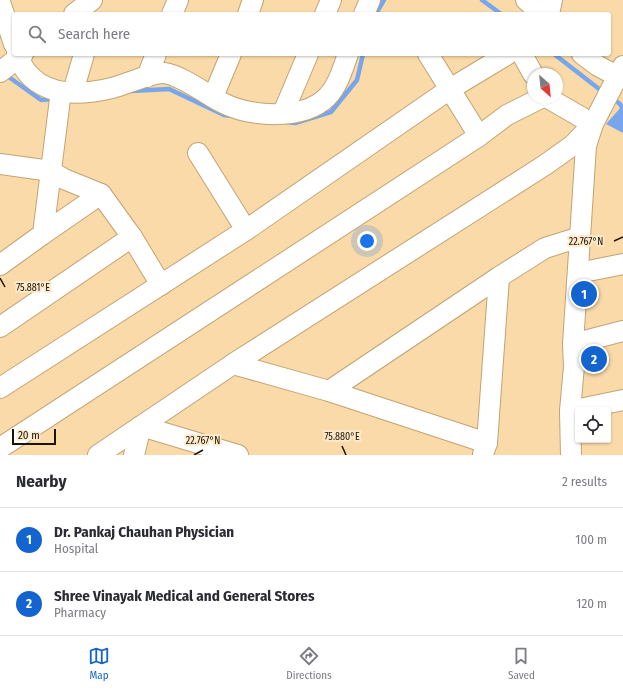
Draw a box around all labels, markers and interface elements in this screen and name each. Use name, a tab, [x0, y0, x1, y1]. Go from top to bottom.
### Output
search box	[12, 12, 611, 56]
icon: search	[26, 23, 48, 45]
text: Search here	[58, 25, 130, 43]
north arrow	[527, 68, 563, 104]
your location	[357, 231, 377, 251]
text: 22.767°N	[569, 236, 603, 248]
pin: 1	[571, 279, 597, 309]
text: 75.881°E	[16, 282, 50, 294]
pin: 2	[581, 344, 607, 374]
map controls	[575, 407, 611, 443]
button: locate	[575, 407, 611, 443]
scale bar	[12, 427, 56, 446]
text: 20 m	[18, 429, 40, 442]
text: 75.880°E	[324, 431, 360, 443]
text: 22.767°N	[186, 435, 220, 447]
text: Nearby	[16, 471, 67, 492]
text: 2 results	[562, 474, 607, 489]
text: Dr. Pankaj Chauhan Physician	[54, 523, 234, 541]
text: 1	[26, 532, 32, 547]
text: 100 m	[575, 532, 607, 547]
text: Hospital	[54, 541, 98, 556]
text: Shree Vinayak Medical and General Stores	[54, 587, 315, 605]
text: 2	[26, 596, 32, 611]
text: 120 m	[576, 596, 607, 611]
text: Pharmacy	[54, 605, 106, 620]
tab: Map	[88, 645, 110, 682]
tab: Directions	[286, 645, 332, 682]
tab: Saved	[508, 645, 535, 682]

